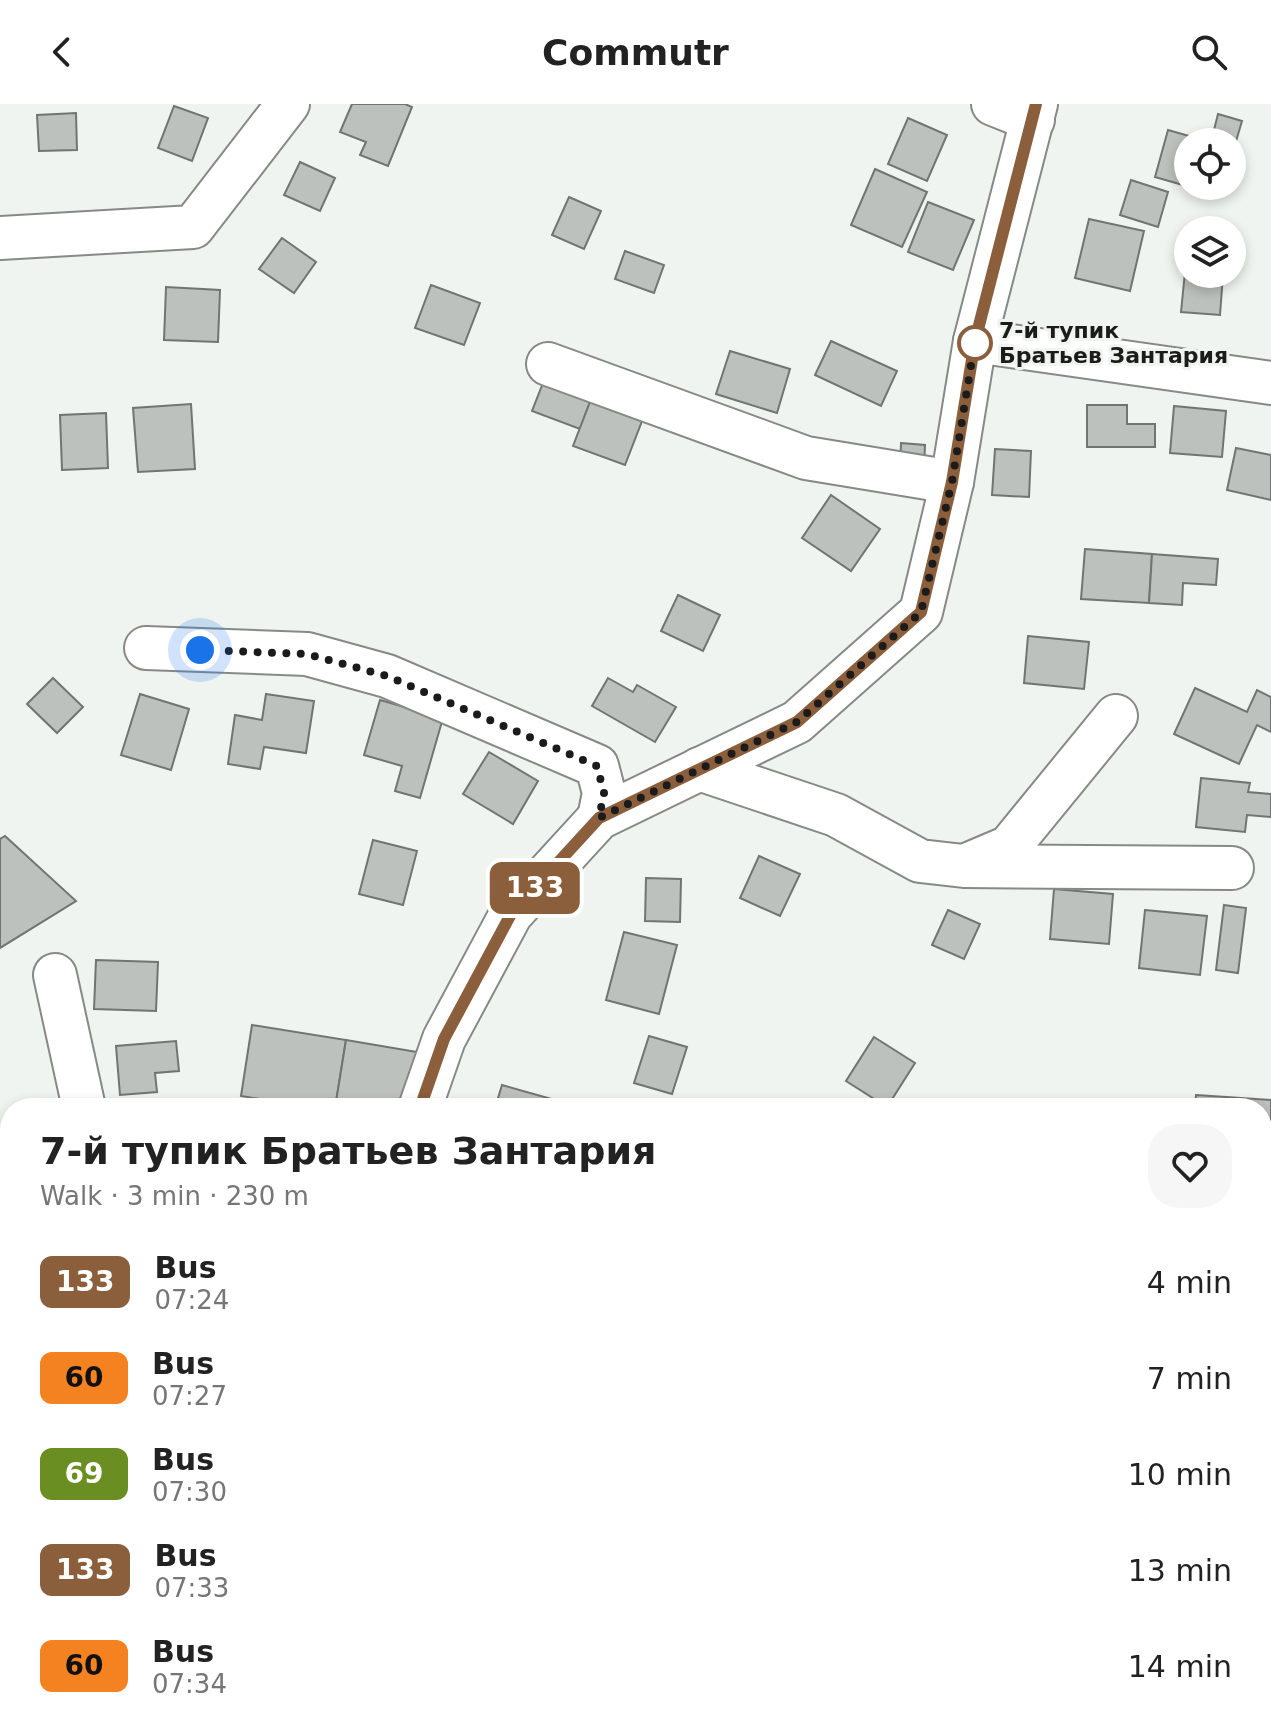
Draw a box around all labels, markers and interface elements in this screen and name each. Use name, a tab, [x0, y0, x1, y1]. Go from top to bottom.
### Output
icon: back	[40, 30, 84, 74]
icon: search	[1187, 30, 1231, 74]
text: Commutr	[542, 32, 729, 73]
map controls	[1174, 128, 1246, 288]
button: locate	[1174, 128, 1246, 200]
button: layers	[1174, 216, 1246, 288]
place label: 7-й тупик Братьев Зантария	[999, 318, 1228, 368]
marker: 7-й тупик Братьев Зантария	[958, 326, 992, 360]
your location	[180, 630, 220, 670]
line badge: 133	[489, 862, 581, 914]
text: 133	[506, 871, 564, 904]
button: heart	[1148, 1124, 1232, 1208]
text: 7-й тупик Братьев Зантария	[40, 1129, 656, 1173]
text: Walk · 3 min · 230 m	[40, 1181, 309, 1211]
text: Bus	[154, 1250, 217, 1285]
text: 133	[56, 1265, 114, 1298]
text: 4 min	[1147, 1265, 1232, 1300]
text: 07:24	[154, 1285, 229, 1315]
text: Bus	[152, 1346, 214, 1381]
text: 60	[65, 1361, 103, 1394]
text: 7 min	[1147, 1361, 1232, 1396]
text: 07:27	[152, 1381, 227, 1411]
text: Bus	[152, 1442, 214, 1477]
text: 69	[65, 1457, 103, 1490]
text: 10 min	[1128, 1457, 1232, 1492]
text: 07:30	[152, 1477, 227, 1507]
text: Bus	[154, 1538, 217, 1573]
text: 133	[56, 1553, 114, 1586]
text: 13 min	[1128, 1553, 1232, 1588]
text: 07:33	[154, 1573, 229, 1603]
text: Bus	[152, 1634, 214, 1669]
text: 60	[65, 1649, 103, 1682]
text: 14 min	[1128, 1649, 1232, 1684]
text: 07:34	[152, 1669, 227, 1699]

